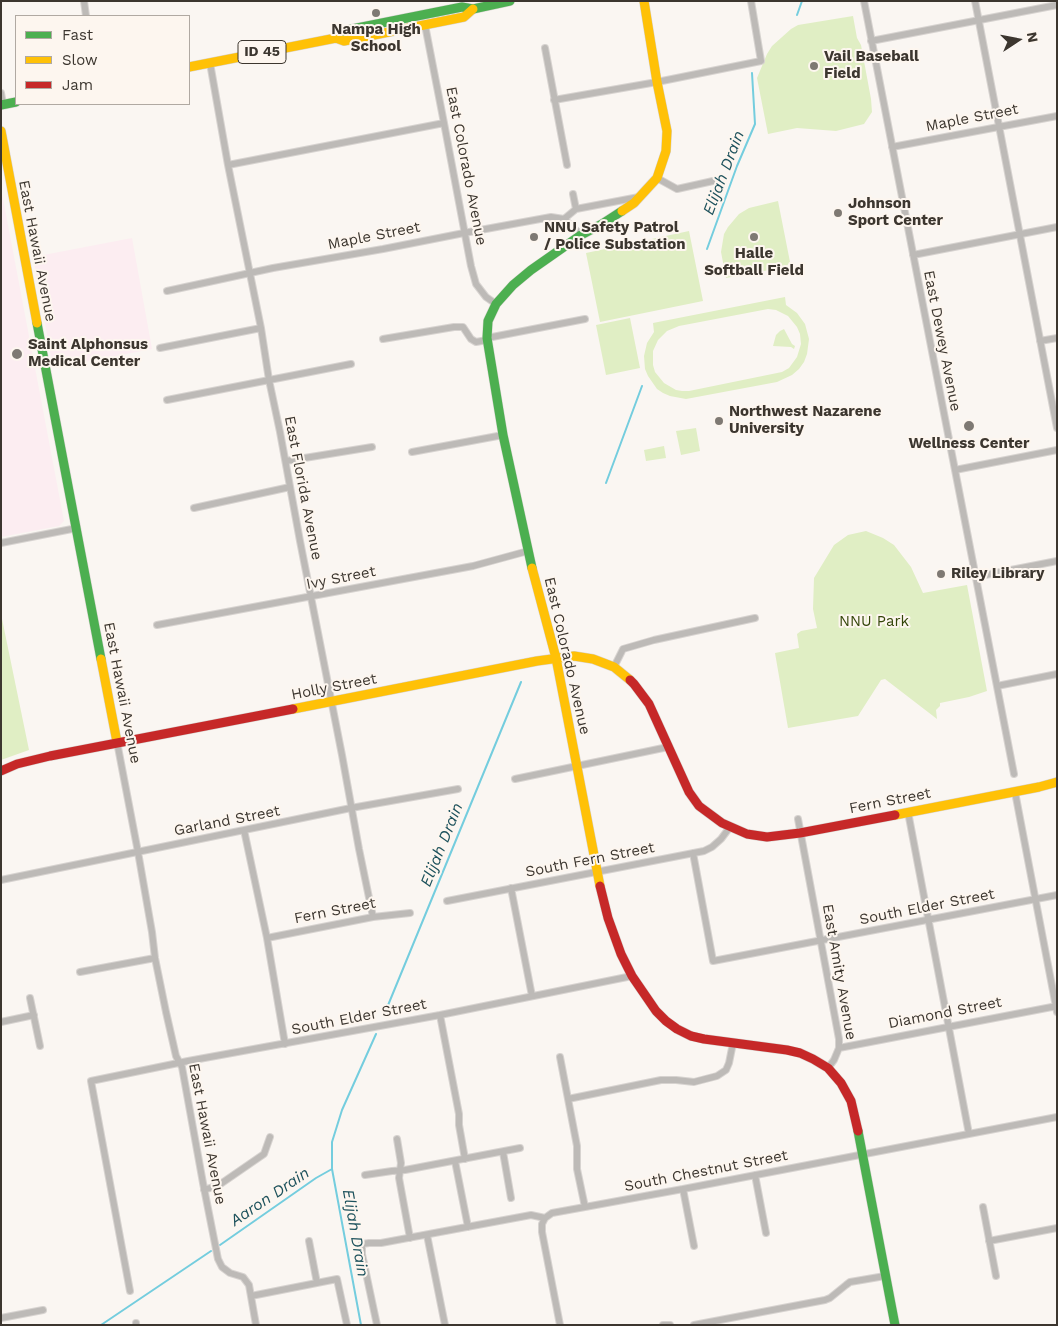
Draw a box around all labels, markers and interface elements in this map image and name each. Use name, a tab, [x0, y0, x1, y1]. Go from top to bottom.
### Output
marker: Nampa High School	[370, 7, 382, 19]
legend	[15, 15, 190, 105]
north arrow	[993, 15, 1043, 65]
place label: Nampa High School	[331, 21, 421, 56]
text: Fast	[62, 26, 93, 44]
text: N	[1024, 31, 1042, 44]
road number: ID 45	[238, 41, 286, 64]
place label: Vail Baseball Field	[824, 48, 919, 83]
text: Slow	[62, 51, 98, 69]
marker: Vail Baseball Field	[808, 60, 820, 72]
text: Jam	[62, 76, 93, 94]
street label: East Colorado Avenue	[442, 85, 490, 247]
street label: Maple Street	[924, 100, 1020, 136]
water label: Elijah Drain	[699, 128, 749, 218]
street label: East Hawaii Avenue	[14, 179, 60, 323]
place label: Johnson Sport Center	[848, 195, 943, 230]
marker: Johnson Sport Center	[832, 207, 844, 219]
street label: Maple Street	[326, 218, 422, 254]
place label: NNU Safety Patrol / Police Substation	[544, 219, 685, 254]
marker: NNU Safety Patrol / Police Substation	[528, 231, 540, 243]
marker: Halle Softball Field	[748, 231, 760, 243]
place label: Halle Softball Field	[704, 245, 804, 280]
street label: East Dewey Avenue	[920, 269, 964, 413]
place label: Saint Alphonsus Medical Center	[28, 336, 148, 371]
marker: Saint Alphonsus Medical Center	[10, 347, 24, 361]
place label: Northwest Nazarene University	[729, 403, 881, 438]
street label: East Florida Avenue	[280, 414, 326, 562]
marker: Northwest Nazarene University	[713, 415, 725, 427]
marker: Wellness Center	[962, 419, 976, 433]
place label: Wellness Center	[909, 435, 1029, 453]
street label: Ivy Street	[305, 562, 377, 594]
place label: Riley Library	[951, 565, 1044, 583]
marker: Riley Library	[935, 568, 947, 580]
street label: East Colorado Avenue	[540, 575, 594, 737]
park label: NNU Park	[839, 613, 909, 631]
street label: East Hawaii Avenue	[99, 621, 145, 765]
street label: Holly Street	[290, 670, 378, 704]
street label: Fern Street	[848, 784, 932, 818]
water label: Elijah Drain	[416, 800, 468, 890]
street label: Garland Street	[173, 802, 281, 840]
street label: South Fern Street	[524, 839, 656, 881]
street label: South Elder Street	[858, 885, 996, 929]
street label: Fern Street	[293, 894, 377, 928]
street label: East Amity Avenue	[818, 903, 860, 1041]
street label: Diamond Street	[887, 993, 1003, 1033]
street label: South Elder Street	[290, 995, 428, 1039]
street label: East Hawaii Avenue	[184, 1062, 230, 1206]
street label: South Chestnut Street	[623, 1146, 789, 1196]
water label: Aaron Drain	[227, 1164, 313, 1230]
water label: Elijah Drain	[338, 1188, 372, 1278]

